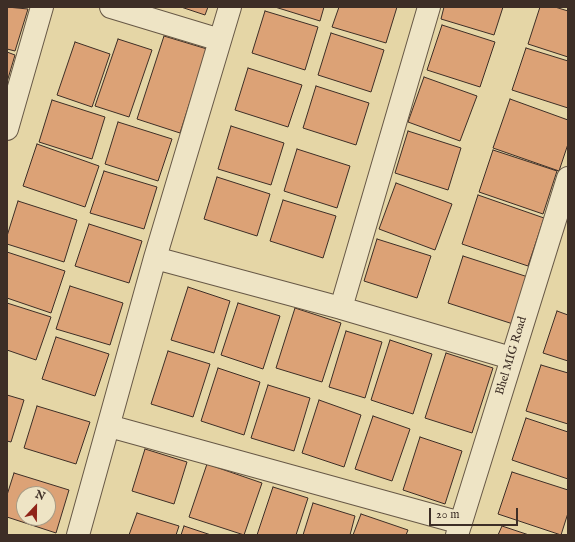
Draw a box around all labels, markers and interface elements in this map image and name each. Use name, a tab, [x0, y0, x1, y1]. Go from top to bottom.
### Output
street label: Bhel MIG Road	[493, 315, 531, 397]
north arrow	[16, 486, 56, 526]
text: N	[33, 488, 47, 504]
scale bar	[431, 500, 520, 526]
text: 20 m	[436, 507, 459, 522]

